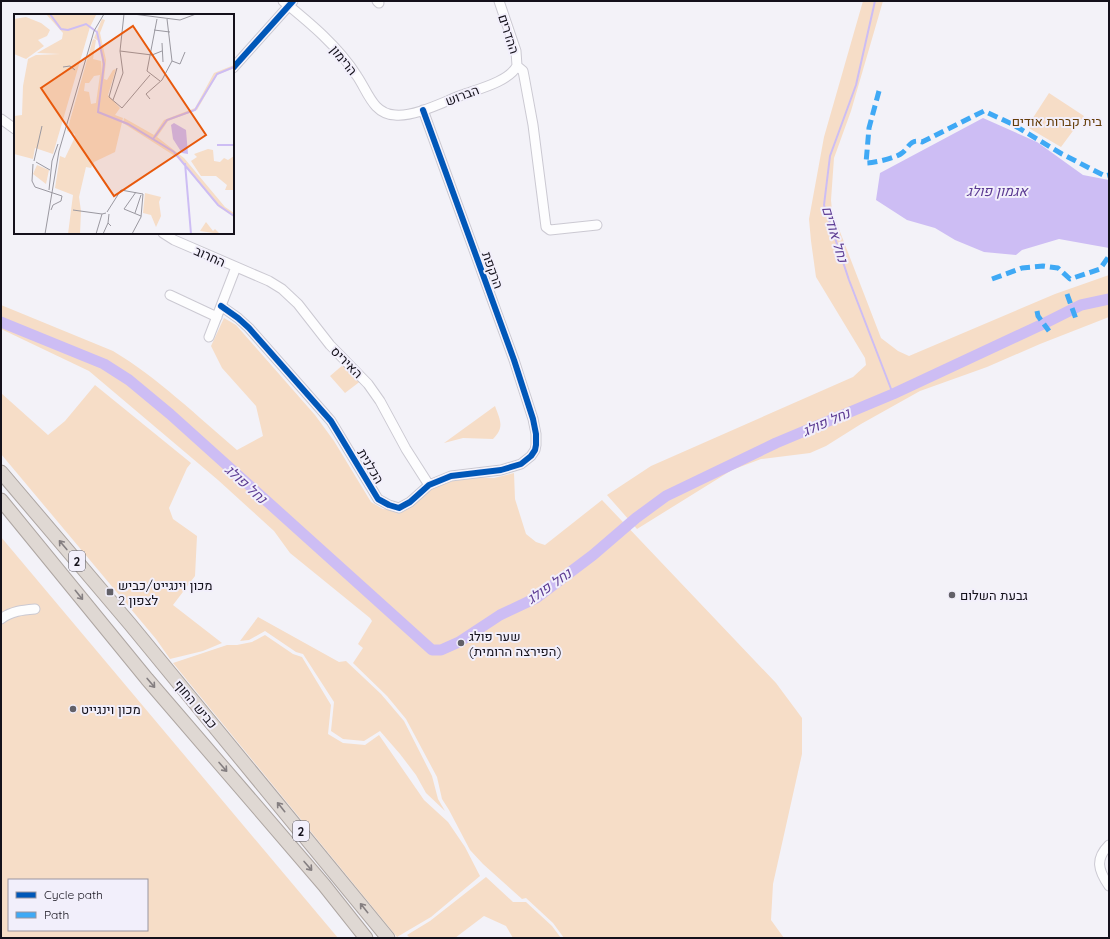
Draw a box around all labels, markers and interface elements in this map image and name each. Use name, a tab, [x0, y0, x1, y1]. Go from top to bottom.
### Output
street label: ההדרים	[495, 12, 523, 56]
inset map	[14, 14, 234, 234]
street label: הרימון	[327, 42, 361, 78]
street label: הברוש	[443, 81, 481, 109]
park label: בית קברות אודים	[1012, 113, 1102, 129]
water label: אגמון פולג	[967, 182, 1029, 200]
water label: נחל אודים	[818, 204, 852, 265]
street label: החרוב	[192, 242, 228, 270]
street label: הרקפת	[479, 249, 507, 291]
street label: האיריס	[328, 343, 366, 381]
water label: נחל פולג	[799, 404, 853, 440]
street label: הכלנית	[354, 446, 388, 486]
water label: נחל פולג	[221, 461, 271, 508]
one-way arrow	[58, 540, 68, 550]
road number: 2	[69, 551, 85, 571]
water label: נחל פולג	[523, 564, 575, 608]
place label: מכון וינגייט/כביש 2 לצפון	[118, 577, 213, 608]
marker: מכון וינגייט/כביש 2 לצפון	[105, 587, 115, 597]
place label: גבעת השלום	[960, 587, 1028, 603]
one-way arrow	[75, 590, 83, 601]
marker: גבעת השלום	[947, 590, 957, 600]
place label: שער פולג (הפירצה הרומית)	[469, 628, 561, 659]
marker: שער פולג (הפירצה הרומית)	[456, 638, 466, 648]
street label: כביש החוף	[171, 676, 221, 732]
one-way arrow	[147, 678, 156, 689]
place label: מכון וינגייט	[81, 701, 141, 717]
marker: מכון וינגייט	[68, 704, 78, 714]
one-way arrow	[219, 762, 228, 773]
one-way arrow	[277, 802, 286, 813]
road number: 2	[293, 821, 309, 841]
one-way arrow	[303, 861, 313, 871]
legend	[8, 879, 148, 931]
text: Cycle path	[44, 887, 103, 902]
one-way arrow	[360, 902, 368, 913]
text: Path	[44, 907, 69, 922]

